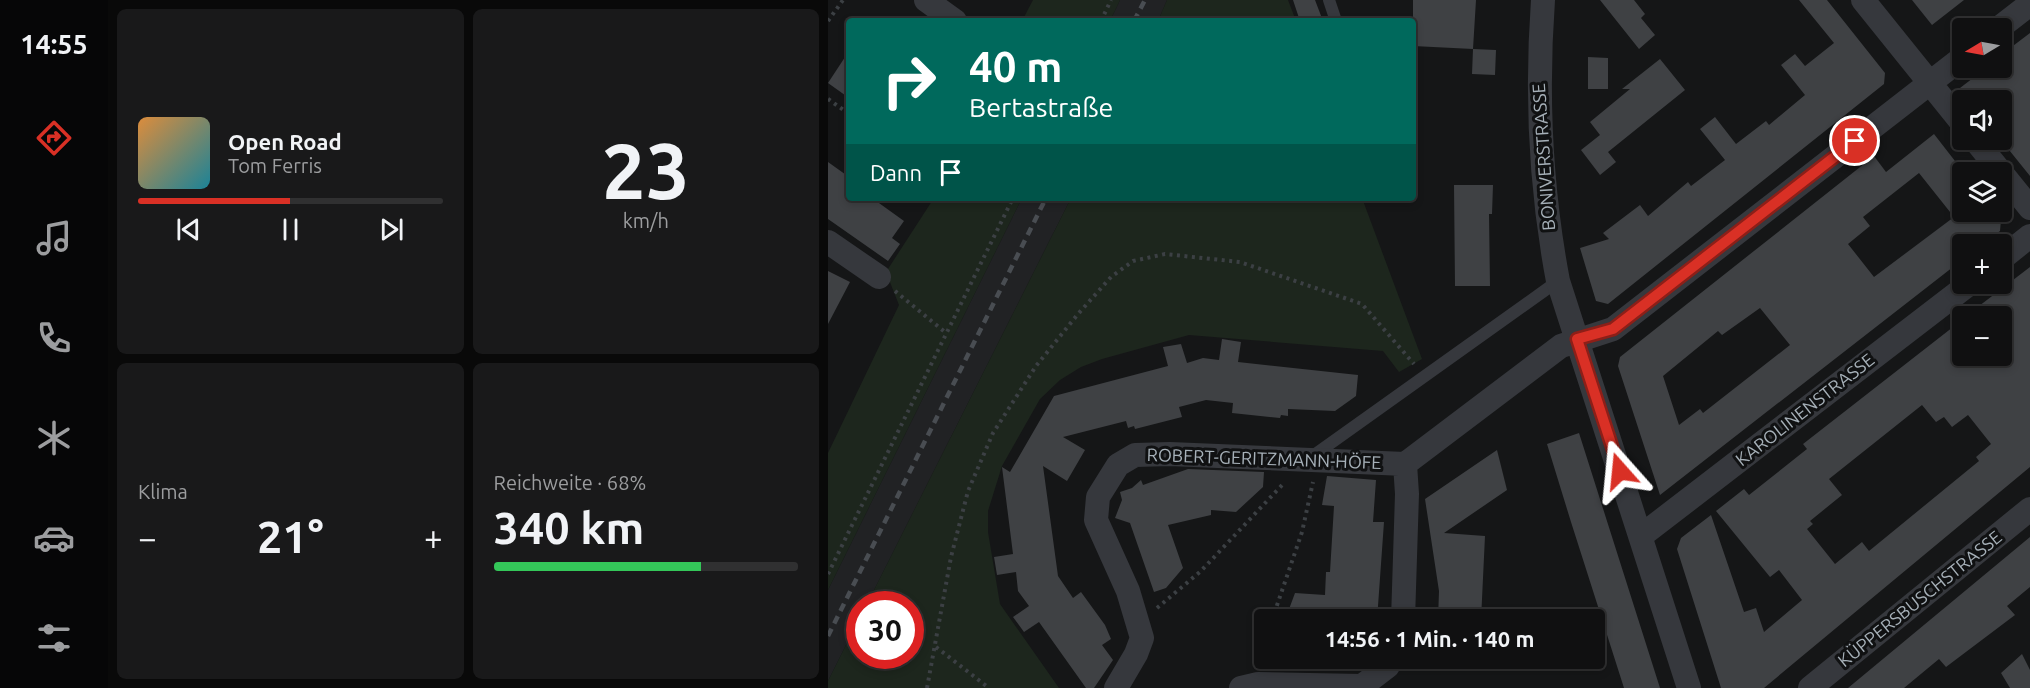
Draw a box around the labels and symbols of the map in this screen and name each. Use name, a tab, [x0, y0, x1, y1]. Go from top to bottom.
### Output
north arrow	[1952, 18, 2012, 78]
street label: BONIVERSTRASSE	[1528, 83, 1558, 231]
pin	[1829, 115, 1880, 166]
street label: KAROLINENSTRASSE	[1731, 349, 1878, 469]
position arrow	[1588, 439, 1652, 503]
street label: ROBERT-GERITZMANN-HÖFE	[1146, 444, 1382, 472]
street label: KÜPPERSBUSCHSTRASSE	[1834, 526, 2005, 670]
speed limit sign: 30	[846, 591, 924, 669]

